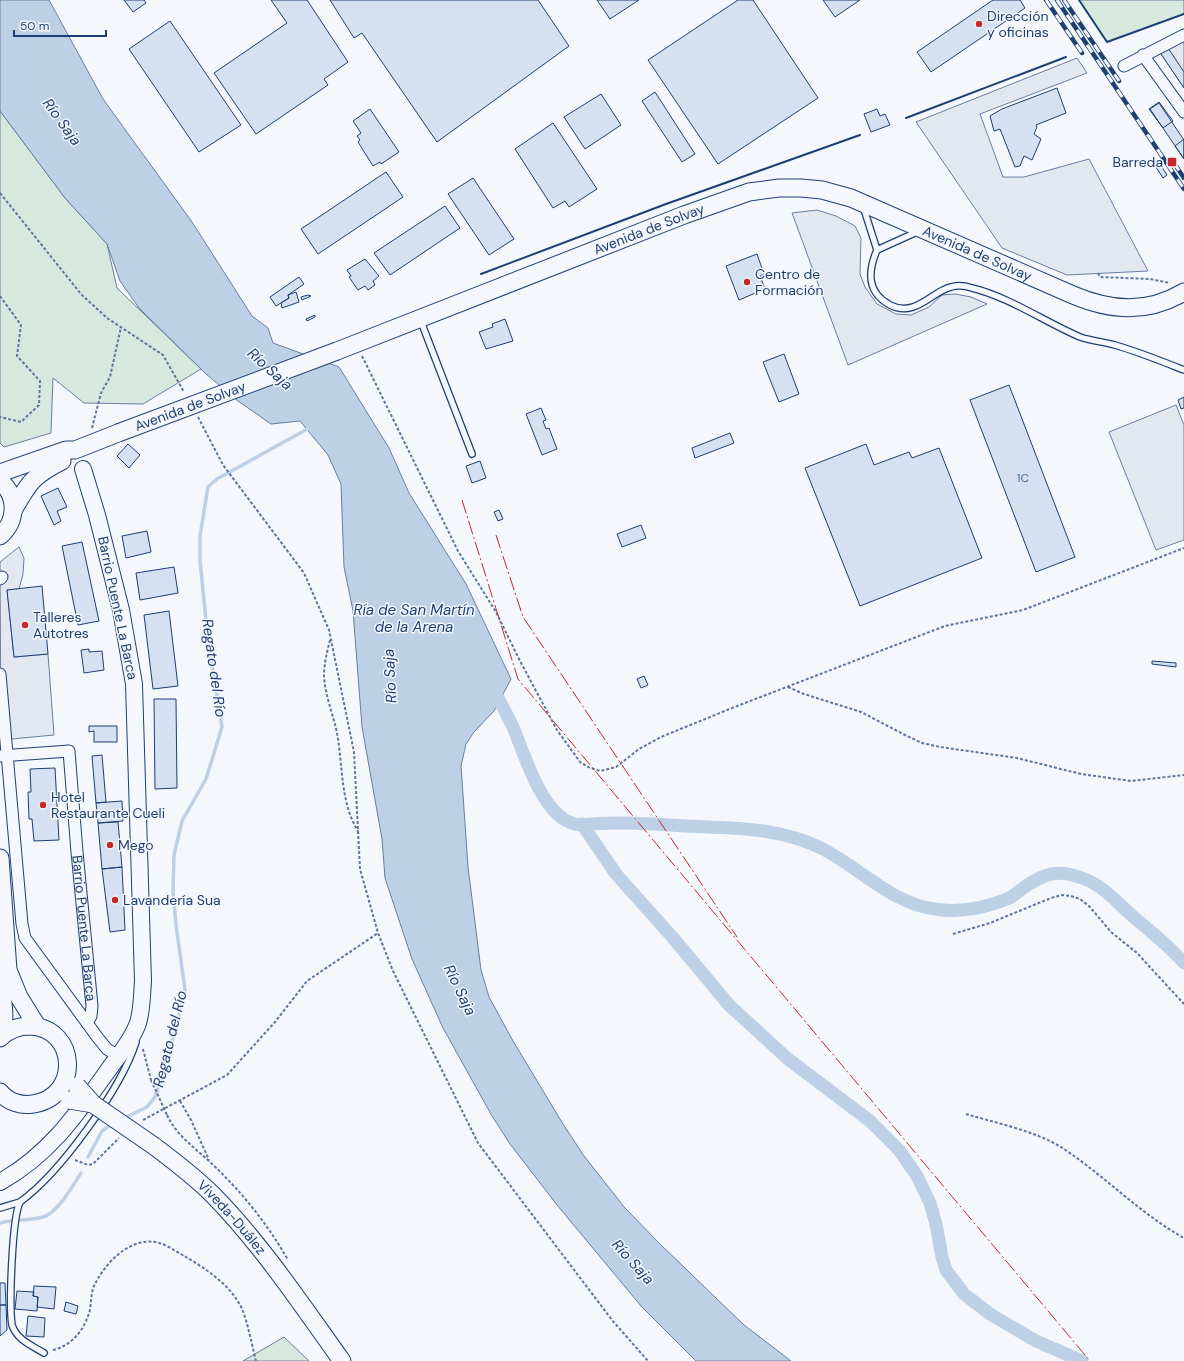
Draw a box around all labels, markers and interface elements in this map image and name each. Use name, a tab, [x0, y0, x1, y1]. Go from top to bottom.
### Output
place label: Dirección y oficinas	[987, 7, 1049, 41]
scale bar	[14, 12, 106, 38]
text: 50 m	[20, 18, 49, 34]
marker: Dirección y oficinas	[974, 19, 984, 29]
water label: Río Saja	[38, 94, 86, 150]
place label: Barreda	[1113, 153, 1163, 171]
marker: Barreda	[1166, 156, 1178, 168]
street label: Avenida de Solvay	[591, 199, 707, 259]
street label: Avenida de Solvay	[920, 221, 1035, 285]
place label: Centro de Formación	[755, 265, 823, 299]
marker: Centro de Formación	[742, 277, 752, 287]
water label: Río Saja	[243, 343, 297, 395]
street label: Avenida de Solvay	[132, 377, 248, 435]
house number: 1C	[1017, 470, 1030, 486]
street label: Barrio Puente La Barca	[94, 535, 142, 681]
water label: Ría de San Martín de la Arena	[353, 600, 475, 637]
place label: Talleres Autotres	[33, 608, 89, 642]
water label: Regato del Río	[197, 617, 231, 719]
marker: Talleres Autotres	[20, 620, 30, 630]
water label: Río Saja	[379, 648, 401, 704]
place label: Hotel Restaurante Cueli	[51, 788, 165, 822]
marker: Hotel Restaurante Cueli	[38, 800, 48, 810]
place label: Mego	[118, 836, 154, 854]
marker: Mego	[105, 840, 115, 850]
street label: Barrio Puente La Barca	[68, 854, 100, 1002]
place label: Lavandería Sua	[123, 891, 221, 909]
marker: Lavandería Sua	[110, 895, 120, 905]
water label: Río Saja	[439, 961, 481, 1019]
water label: Regato del Río	[148, 988, 192, 1090]
street label: Viveda-Duález	[194, 1176, 270, 1258]
water label: Río Saja	[607, 1235, 659, 1289]

